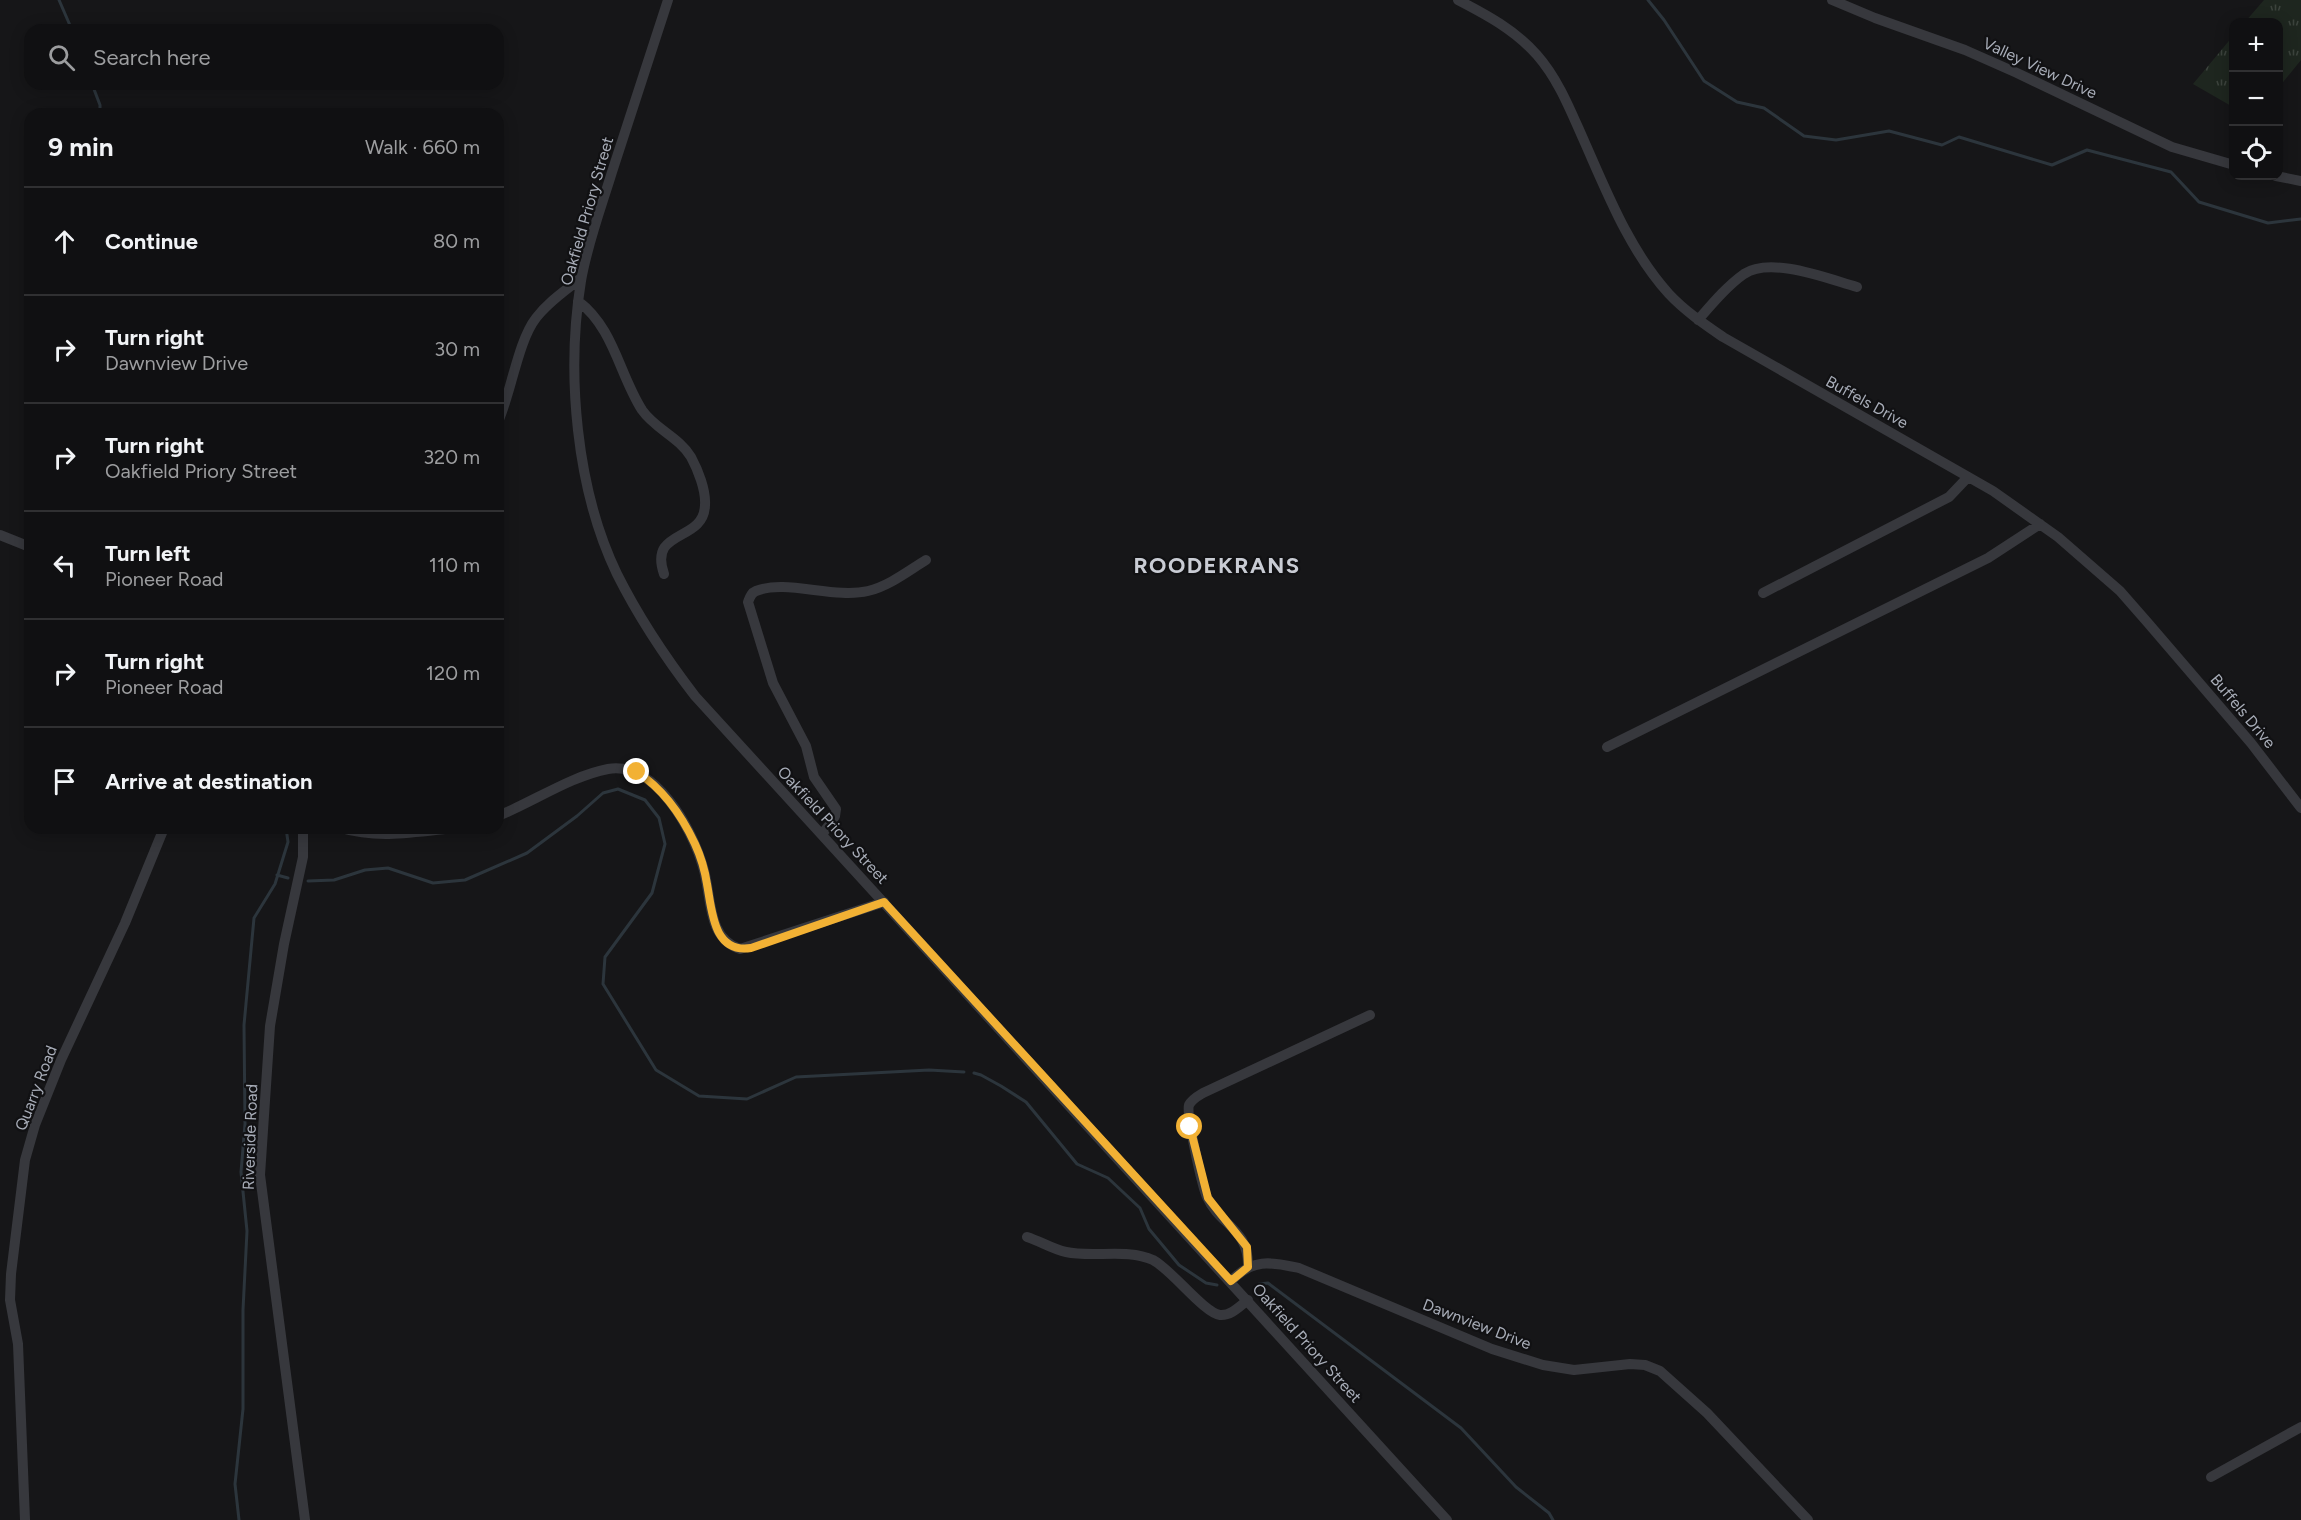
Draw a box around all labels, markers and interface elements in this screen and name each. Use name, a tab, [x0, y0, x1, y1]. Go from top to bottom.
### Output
map controls	[2229, 18, 2283, 180]
button: +	[2229, 18, 2283, 72]
search box	[24, 24, 504, 90]
street label: Valley View Drive	[1980, 33, 2100, 103]
icon: search	[45, 41, 78, 74]
text: Search here	[93, 44, 211, 71]
button: −	[2229, 72, 2283, 126]
button: locate	[2229, 126, 2283, 180]
text: 9 min	[48, 131, 114, 163]
street label: Oakfield Priory Street	[557, 134, 617, 288]
text: Walk · 660 m	[365, 135, 480, 159]
icon: ahead	[48, 225, 81, 258]
text: Continue	[105, 228, 198, 255]
text: 80 m	[433, 229, 480, 253]
text: Turn right	[105, 324, 204, 351]
icon: right	[48, 333, 81, 366]
text: 30 m	[434, 337, 480, 361]
text: Dawnview Drive	[105, 351, 248, 375]
street label: Buffels Drive	[1823, 372, 1912, 433]
text: Turn right	[105, 432, 204, 459]
icon: right	[48, 441, 81, 474]
text: 320 m	[423, 445, 480, 469]
text: Oakfield Priory Street	[105, 459, 297, 483]
text: Turn left	[105, 540, 191, 567]
icon: left	[48, 549, 81, 582]
district label: ROODEKRANS	[1133, 552, 1301, 579]
text: 110 m	[429, 553, 480, 577]
text: Pioneer Road	[105, 567, 224, 591]
text: Turn right	[105, 648, 204, 675]
icon: right	[48, 657, 81, 690]
text: 120 m	[426, 661, 480, 685]
street label: Buffels Drive	[2206, 670, 2280, 752]
text: Pioneer Road	[105, 675, 224, 699]
route end	[623, 758, 649, 784]
street label: Oakfield Priory Street	[774, 762, 892, 888]
icon: arrive	[48, 765, 81, 798]
text: Arrive at destination	[105, 768, 313, 795]
street label: Quarry Road	[11, 1043, 61, 1133]
street label: Riverside Road	[239, 1084, 261, 1190]
route start	[1176, 1113, 1202, 1139]
street label: Oakfield Priory Street	[1249, 1280, 1365, 1406]
street label: Dawnview Drive	[1420, 1295, 1534, 1353]

